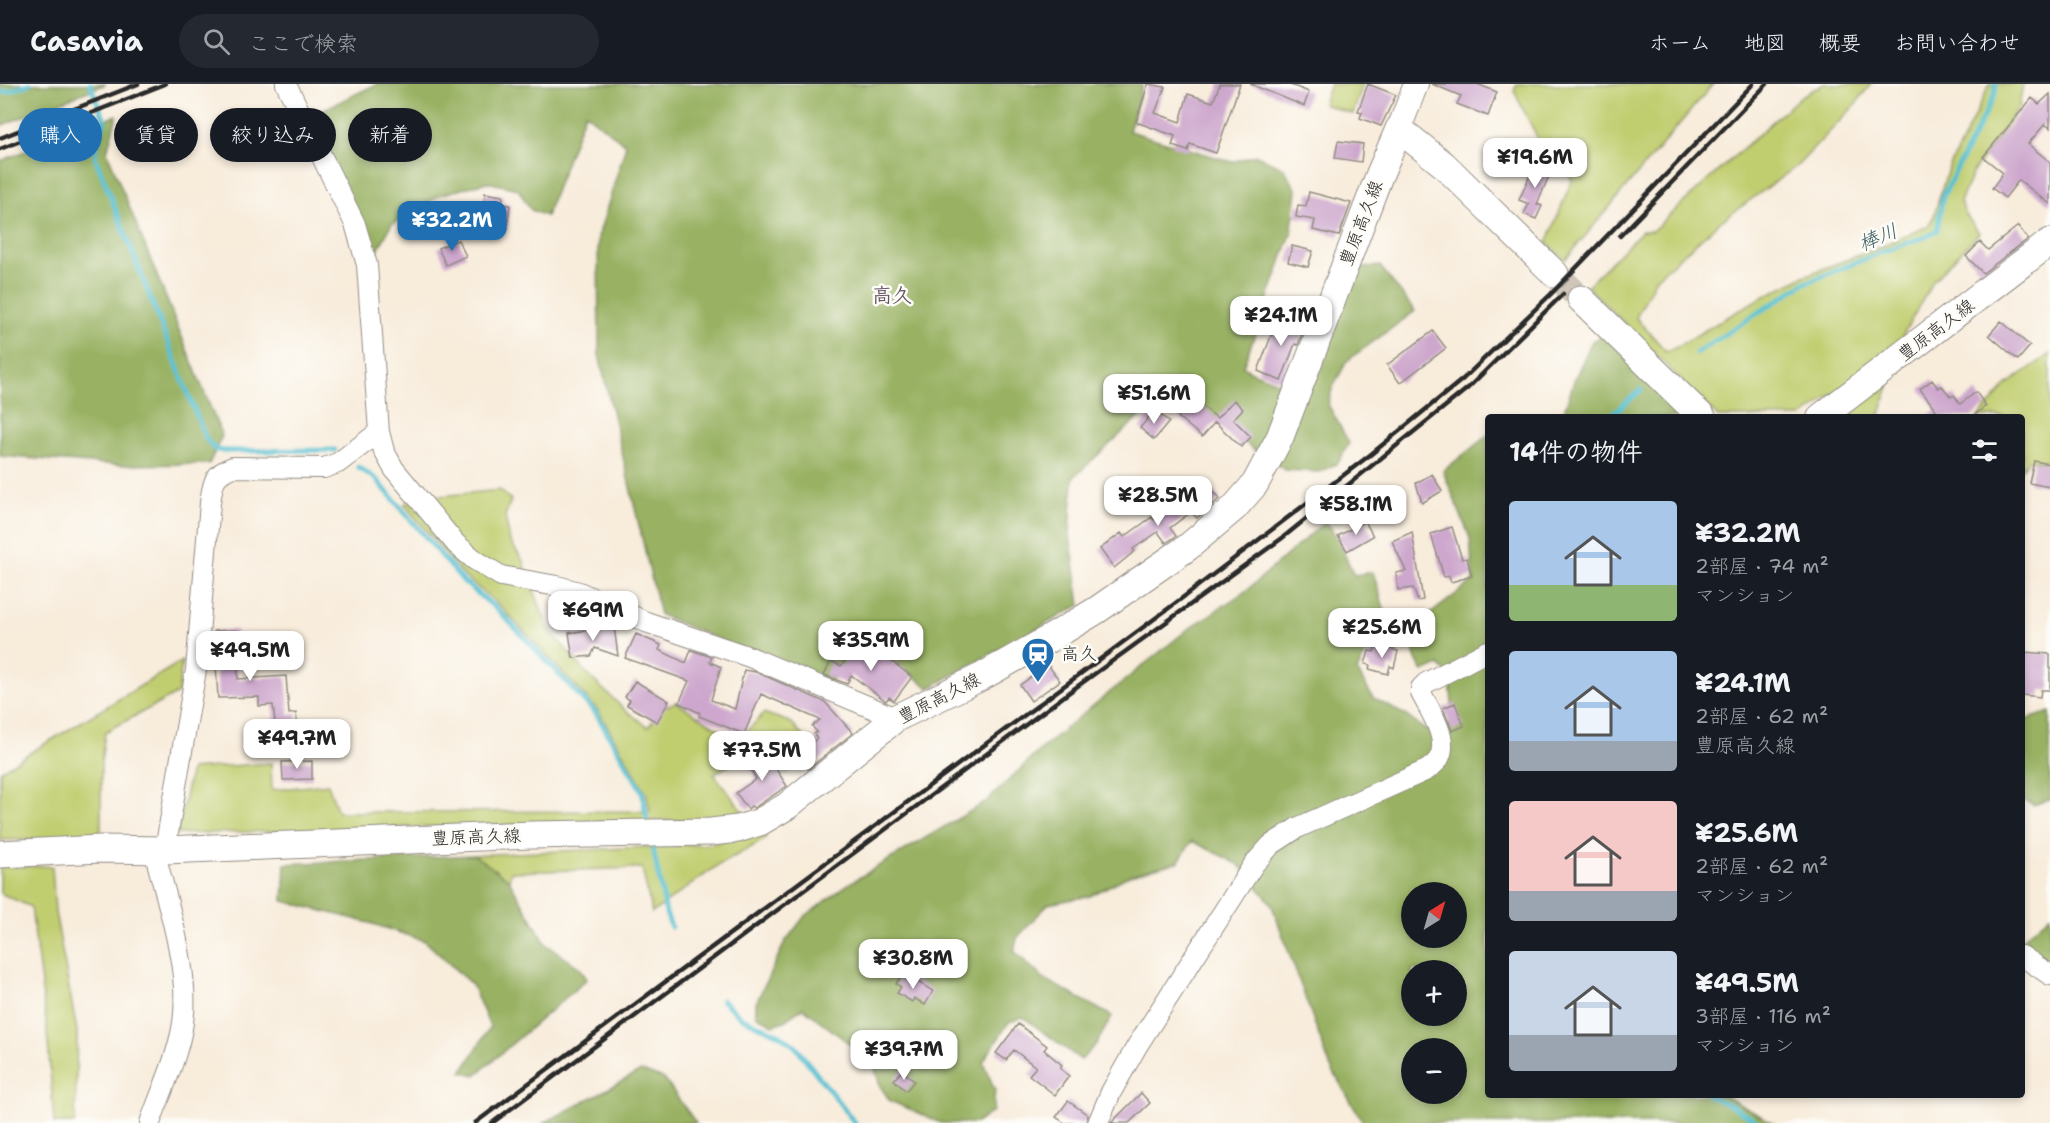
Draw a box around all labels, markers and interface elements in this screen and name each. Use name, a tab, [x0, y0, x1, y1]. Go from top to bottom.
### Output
search box	[179, 14, 599, 68]
text: Casavia	[30, 22, 143, 60]
icon: search	[200, 25, 233, 58]
text: ここで検索	[248, 29, 358, 58]
text: ホーム	[1649, 29, 1711, 57]
text: 地図	[1744, 29, 1786, 57]
text: 概要	[1819, 29, 1861, 57]
text: お問い合わせ	[1894, 29, 2020, 57]
chip: 購入	[18, 108, 102, 162]
chip: 賃貸	[114, 108, 198, 162]
chip: 絞り込み	[210, 108, 336, 162]
chip: 新着	[348, 108, 432, 162]
pin: ¥19.6M	[1486, 138, 1584, 189]
text: ¥19.6M	[1497, 144, 1573, 170]
street label: 豊原高久線	[1334, 177, 1388, 269]
pin: ¥32.2M	[403, 201, 501, 252]
text: ¥32.2M	[411, 207, 493, 233]
water label: 棒川	[1855, 217, 1901, 257]
district label: 高久	[872, 282, 912, 308]
street label: 豊原高久線	[1893, 293, 1979, 367]
pin: ¥24.1M	[1232, 296, 1330, 347]
text: ¥24.1M	[1244, 302, 1318, 328]
pin: ¥51.6M	[1105, 374, 1203, 425]
text: ¥51.6M	[1117, 380, 1191, 406]
text: 14件の物件	[1509, 434, 1643, 469]
icon: filters	[1968, 434, 2001, 467]
pin: ¥28.5M	[1109, 476, 1207, 527]
text: ¥28.5M	[1118, 482, 1198, 508]
pin: ¥58.1M	[1307, 485, 1405, 536]
text: ¥58.1M	[1319, 491, 1393, 517]
text: ¥32.2M	[1695, 515, 1800, 550]
icon: home	[1557, 525, 1629, 597]
text: 2部屋 · 74 m²	[1695, 553, 1829, 579]
text: マンション	[1695, 582, 1794, 608]
pin: ¥69M	[557, 591, 629, 642]
text: ¥69M	[562, 597, 624, 623]
pin: ¥25.6M	[1333, 608, 1431, 659]
text: ¥25.6M	[1342, 614, 1422, 640]
pin: ¥35.9M	[822, 621, 920, 672]
text: ¥35.9M	[832, 627, 910, 653]
pin: ¥49.5M	[201, 631, 299, 682]
station icon: 高久	[1020, 636, 1056, 683]
text: ¥49.5M	[210, 637, 290, 663]
place label: 高久	[1061, 642, 1097, 666]
text: ¥24.1M	[1695, 665, 1791, 700]
street label: 豊原高久線	[893, 667, 985, 729]
icon: home	[1557, 675, 1629, 747]
text: 2部屋 · 62 m²	[1695, 703, 1828, 729]
pin: ¥49.7M	[248, 719, 346, 770]
text: ¥49.7M	[257, 725, 337, 751]
pin: ¥77.5M	[713, 731, 811, 782]
text: 豊原高久線	[1695, 732, 1795, 758]
text: ¥77.5M	[723, 737, 801, 763]
text: ¥25.6M	[1695, 815, 1798, 850]
street label: 豊原高久線	[431, 823, 521, 851]
icon: home	[1557, 825, 1629, 897]
text: 2部屋 · 62 m²	[1695, 853, 1828, 879]
north arrow	[1401, 882, 1467, 948]
map controls	[1401, 882, 1467, 1104]
text: マンション	[1695, 882, 1794, 908]
pin: ¥30.8M	[864, 939, 962, 990]
text: ¥30.8M	[873, 945, 953, 971]
button: +	[1401, 960, 1467, 1026]
text: ¥49.5M	[1695, 965, 1799, 1000]
icon: home	[1557, 975, 1629, 1047]
text: 3部屋 · 116 m²	[1695, 1003, 1831, 1029]
pin: ¥39.7M	[855, 1030, 953, 1081]
text: マンション	[1695, 1032, 1794, 1058]
text: ¥39.7M	[864, 1036, 944, 1062]
button: −	[1401, 1038, 1467, 1104]

